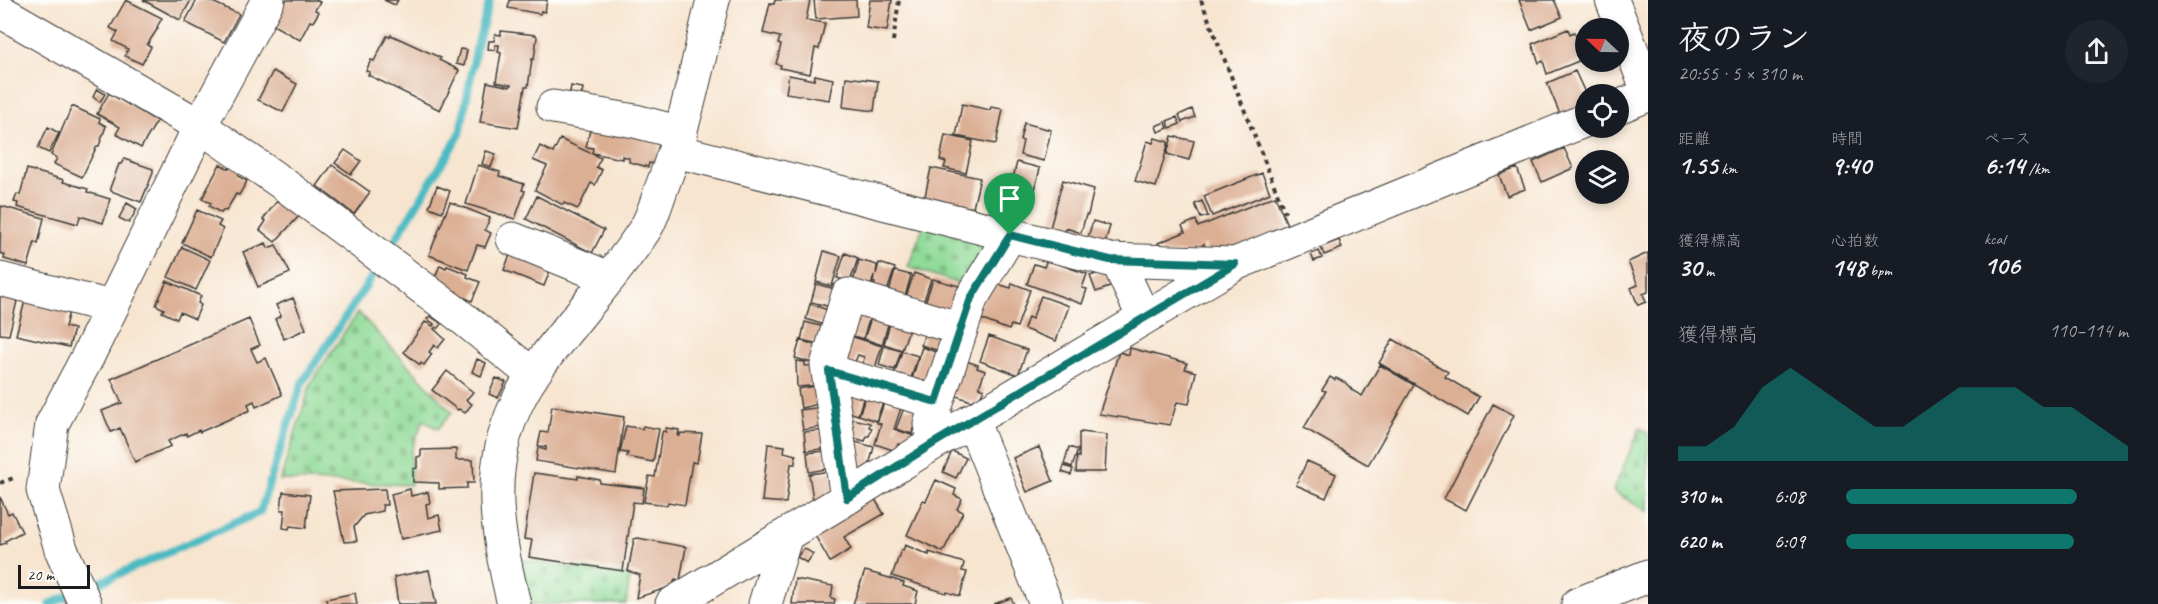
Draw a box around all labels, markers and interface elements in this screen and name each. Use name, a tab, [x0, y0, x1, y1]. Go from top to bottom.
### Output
text: 夜のラン	[1678, 17, 1810, 59]
north arrow	[1575, 18, 1629, 72]
map controls	[1575, 18, 1629, 204]
button: share	[2065, 20, 2128, 83]
text: 20:55 · 5 × 310 m	[1678, 61, 1802, 86]
button: locate	[1575, 84, 1629, 138]
text: 距離	[1678, 129, 1710, 149]
text: 時間	[1831, 129, 1863, 149]
text: ペース	[1984, 129, 2031, 149]
text: 1.55	[1678, 149, 1717, 182]
text: 9:40	[1831, 149, 1871, 182]
text: 6:14	[1984, 149, 2025, 182]
button: layers	[1575, 150, 1629, 204]
text: km	[1717, 159, 1737, 179]
text: /km	[2025, 159, 2050, 179]
pin	[984, 173, 1035, 235]
icon: arrive	[993, 182, 1026, 215]
text: kcal	[1984, 229, 2005, 249]
text: 獲得標高	[1678, 231, 1742, 251]
text: 心拍数	[1831, 231, 1879, 251]
text: 106	[1984, 249, 2020, 282]
text: 30	[1678, 251, 1701, 284]
text: 148	[1831, 251, 1866, 284]
text: m	[1701, 261, 1714, 281]
text: bpm	[1866, 261, 1892, 281]
text: 110–114 m	[2049, 318, 2128, 343]
text: 獲得標高	[1678, 322, 1758, 347]
text: 310 m	[1678, 484, 1721, 509]
text: 6:08	[1774, 484, 1805, 509]
text: 620 m	[1678, 529, 1722, 554]
text: 6:09	[1774, 529, 1805, 554]
scale bar	[18, 562, 90, 590]
text: 20 m	[27, 565, 54, 585]

